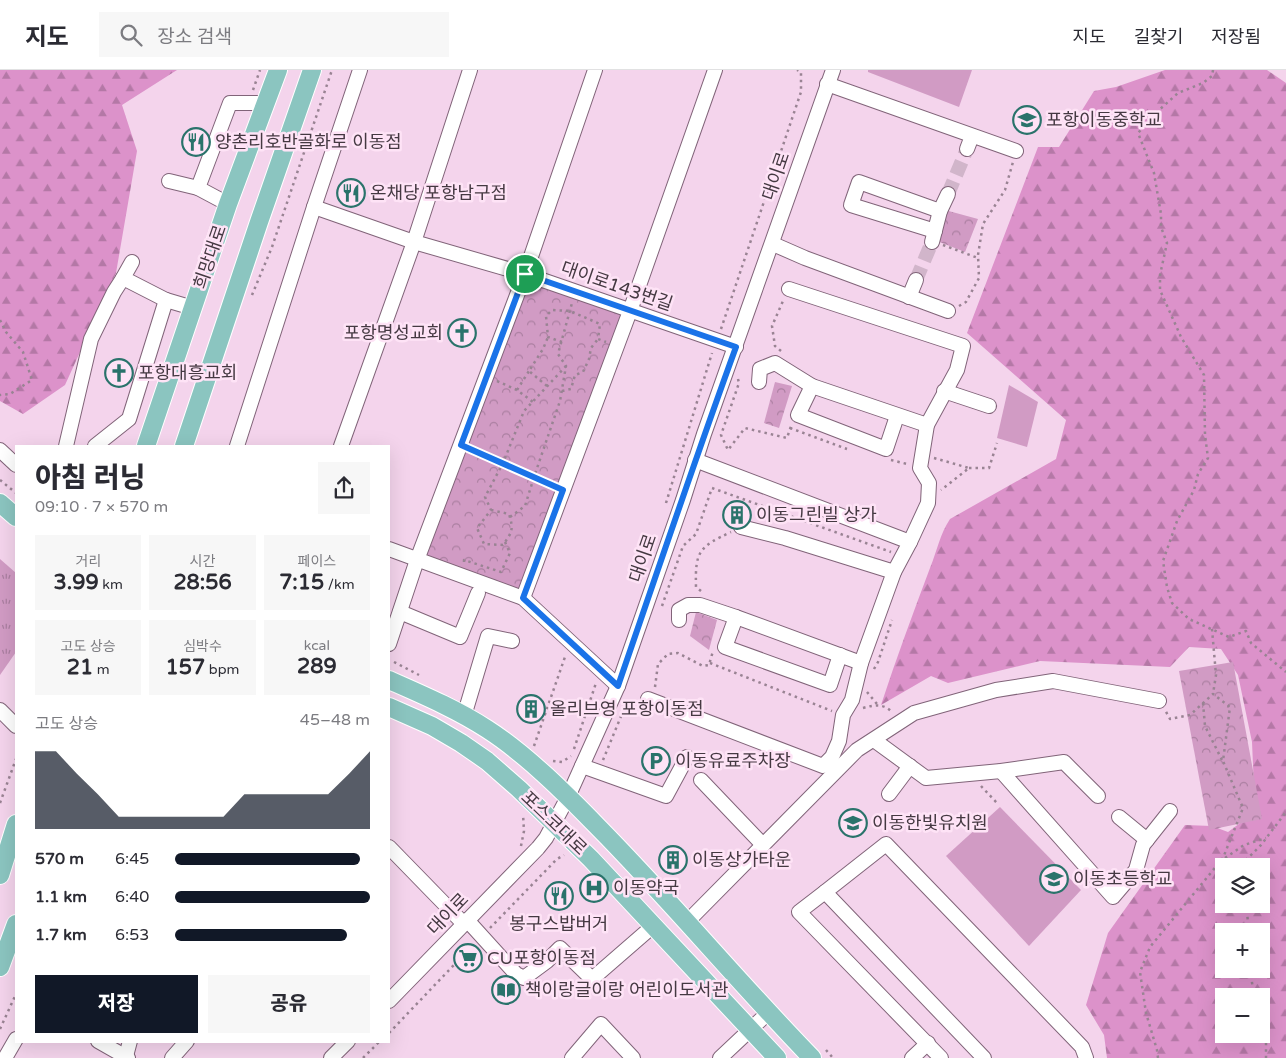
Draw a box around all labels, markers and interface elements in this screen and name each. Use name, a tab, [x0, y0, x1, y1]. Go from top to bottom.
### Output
search box	[99, 12, 449, 57]
icon: search	[117, 21, 145, 49]
text: 지도	[25, 23, 69, 52]
text: 장소 검색	[157, 26, 232, 48]
text: 지도	[1073, 26, 1106, 48]
text: 길찾기	[1134, 26, 1183, 48]
text: 저장됨	[1211, 26, 1261, 48]
school or university icon: 포항이동중학교	[1012, 105, 1042, 135]
place label: 포항이동중학교	[1046, 109, 1162, 131]
restaurant icon: 양촌리호반골화로 이동점	[181, 127, 211, 157]
place label: 양촌리호반골화로 이동점	[215, 131, 402, 153]
street label: 대이로	[758, 149, 794, 203]
restaurant icon: 온채당 포항남구점	[336, 178, 366, 208]
place label: 온채당 포항남구점	[370, 182, 507, 204]
street label: 희망대로	[189, 222, 231, 292]
pin	[504, 253, 546, 295]
street label: 대이로143번길	[558, 257, 676, 315]
icon: arrive	[511, 260, 539, 288]
church icon: 포항명성교회	[447, 318, 477, 348]
place label: 포항명성교회	[344, 322, 443, 344]
church icon: 포항대흥교회	[104, 358, 134, 388]
place label: 포항대흥교회	[138, 362, 237, 384]
text: 아침 러닝	[35, 461, 145, 495]
button: share	[318, 462, 370, 514]
text: 09:10 · 7 × 570 m	[35, 497, 168, 517]
building icon: 이동그린빌 상가	[722, 500, 752, 530]
place label: 이동그린빌 상가	[756, 504, 877, 526]
street label: 대이로	[625, 531, 661, 585]
text: 거리	[75, 553, 101, 570]
text: 시간	[190, 553, 215, 570]
text: 페이스	[298, 553, 336, 570]
text: 3.99	[54, 570, 99, 595]
text: 28:56	[173, 570, 232, 595]
text: 7:15	[279, 570, 324, 595]
text: km	[99, 576, 123, 593]
text: /km	[324, 576, 355, 593]
text: kcal	[304, 637, 330, 654]
text: 고도 상승	[61, 638, 116, 655]
text: 심박수	[183, 638, 222, 655]
text: 289	[297, 654, 337, 679]
text: 21	[67, 655, 93, 680]
text: 157	[166, 655, 205, 680]
text: m	[93, 661, 110, 678]
text: bpm	[205, 661, 239, 678]
building icon: 올리브영 포항이동점	[516, 694, 546, 724]
place label: 올리브영 포항이동점	[550, 698, 704, 720]
text: 45–48 m	[300, 710, 370, 730]
text: 고도 상승	[35, 714, 98, 734]
parking icon: 이동유료주차장	[641, 746, 671, 776]
place label: 이동유료주차장	[675, 750, 791, 772]
street label: 포스코대로	[517, 786, 591, 860]
school or university icon: 이동한빛유치원	[838, 808, 868, 838]
place label: 이동한빛유치원	[872, 812, 988, 834]
building icon: 이동상가타운	[658, 845, 688, 875]
text: 570 m	[35, 849, 84, 869]
text: 6:45	[115, 849, 149, 869]
place label: 이동상가타운	[692, 849, 791, 871]
map controls	[1215, 858, 1270, 1043]
button: layers	[1215, 858, 1270, 913]
school or university icon: 이동초등학교	[1039, 864, 1069, 894]
place label: 이동초등학교	[1073, 868, 1172, 890]
hospital icon: 이동약국	[579, 873, 609, 903]
place label: 이동약국	[613, 877, 679, 899]
restaurant icon: 봉구스밥버거	[544, 881, 574, 911]
text: 1.1 km	[35, 887, 87, 907]
text: 6:40	[115, 887, 149, 907]
street label: 대이로	[423, 888, 473, 940]
place label: 봉구스밥버거	[509, 913, 609, 935]
button: +	[1215, 923, 1270, 978]
text: 1.7 km	[35, 925, 87, 945]
text: 6:53	[115, 925, 149, 945]
supermarket icon: CU포항이동점	[453, 943, 483, 973]
place label: CU포항이동점	[487, 947, 596, 969]
button: 저장	[35, 975, 198, 1033]
button: 공유	[208, 975, 370, 1033]
library icon: 책이랑글이랑 어린이도서관	[491, 975, 521, 1005]
place label: 책이랑글이랑 어린이도서관	[525, 979, 729, 1001]
button: −	[1215, 988, 1270, 1043]

